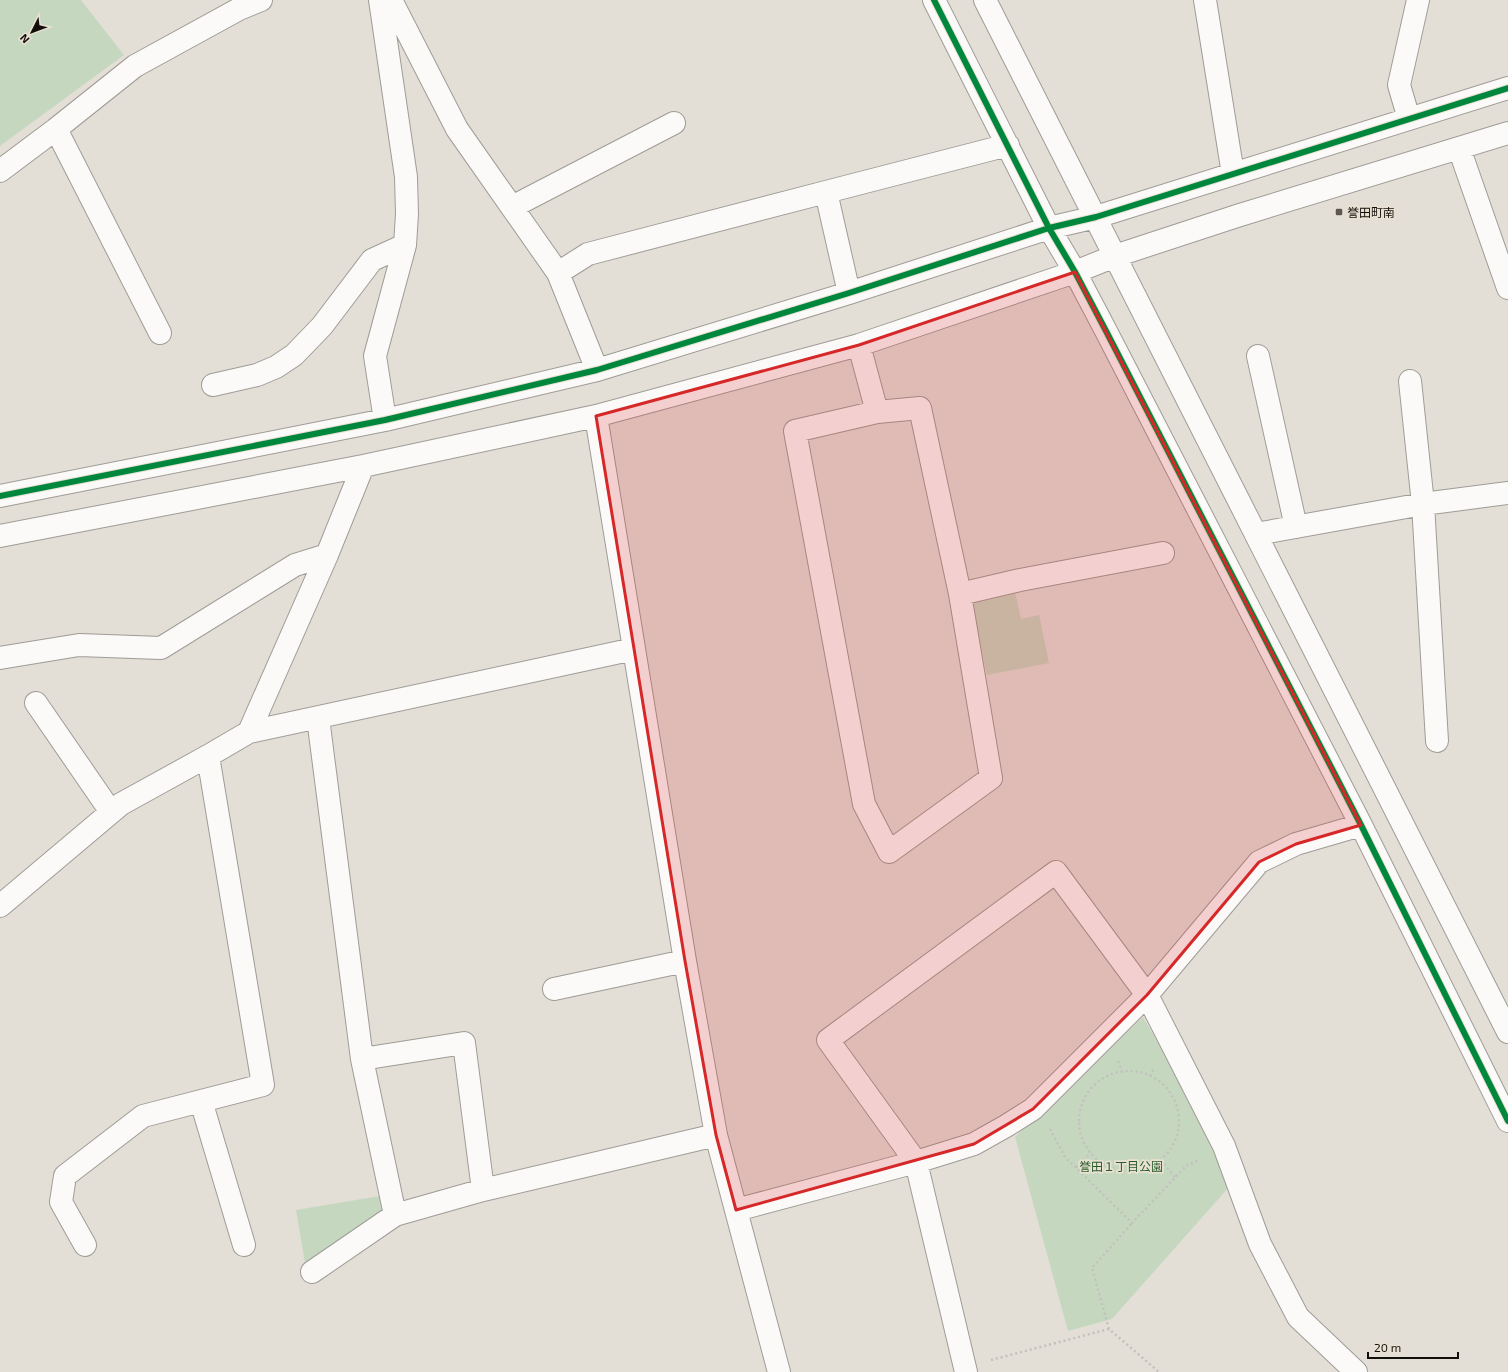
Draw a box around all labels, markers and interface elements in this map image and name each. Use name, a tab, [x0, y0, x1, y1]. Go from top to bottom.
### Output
north arrow	[12, 12, 52, 52]
text: N	[17, 32, 32, 46]
place label: 誉田町南	[1347, 205, 1395, 219]
marker: 誉田町南	[1334, 207, 1344, 217]
park label: 誉田１丁目公園	[1079, 1159, 1163, 1173]
scale bar	[1368, 1334, 1458, 1360]
text: 20 m	[1374, 1340, 1401, 1354]

